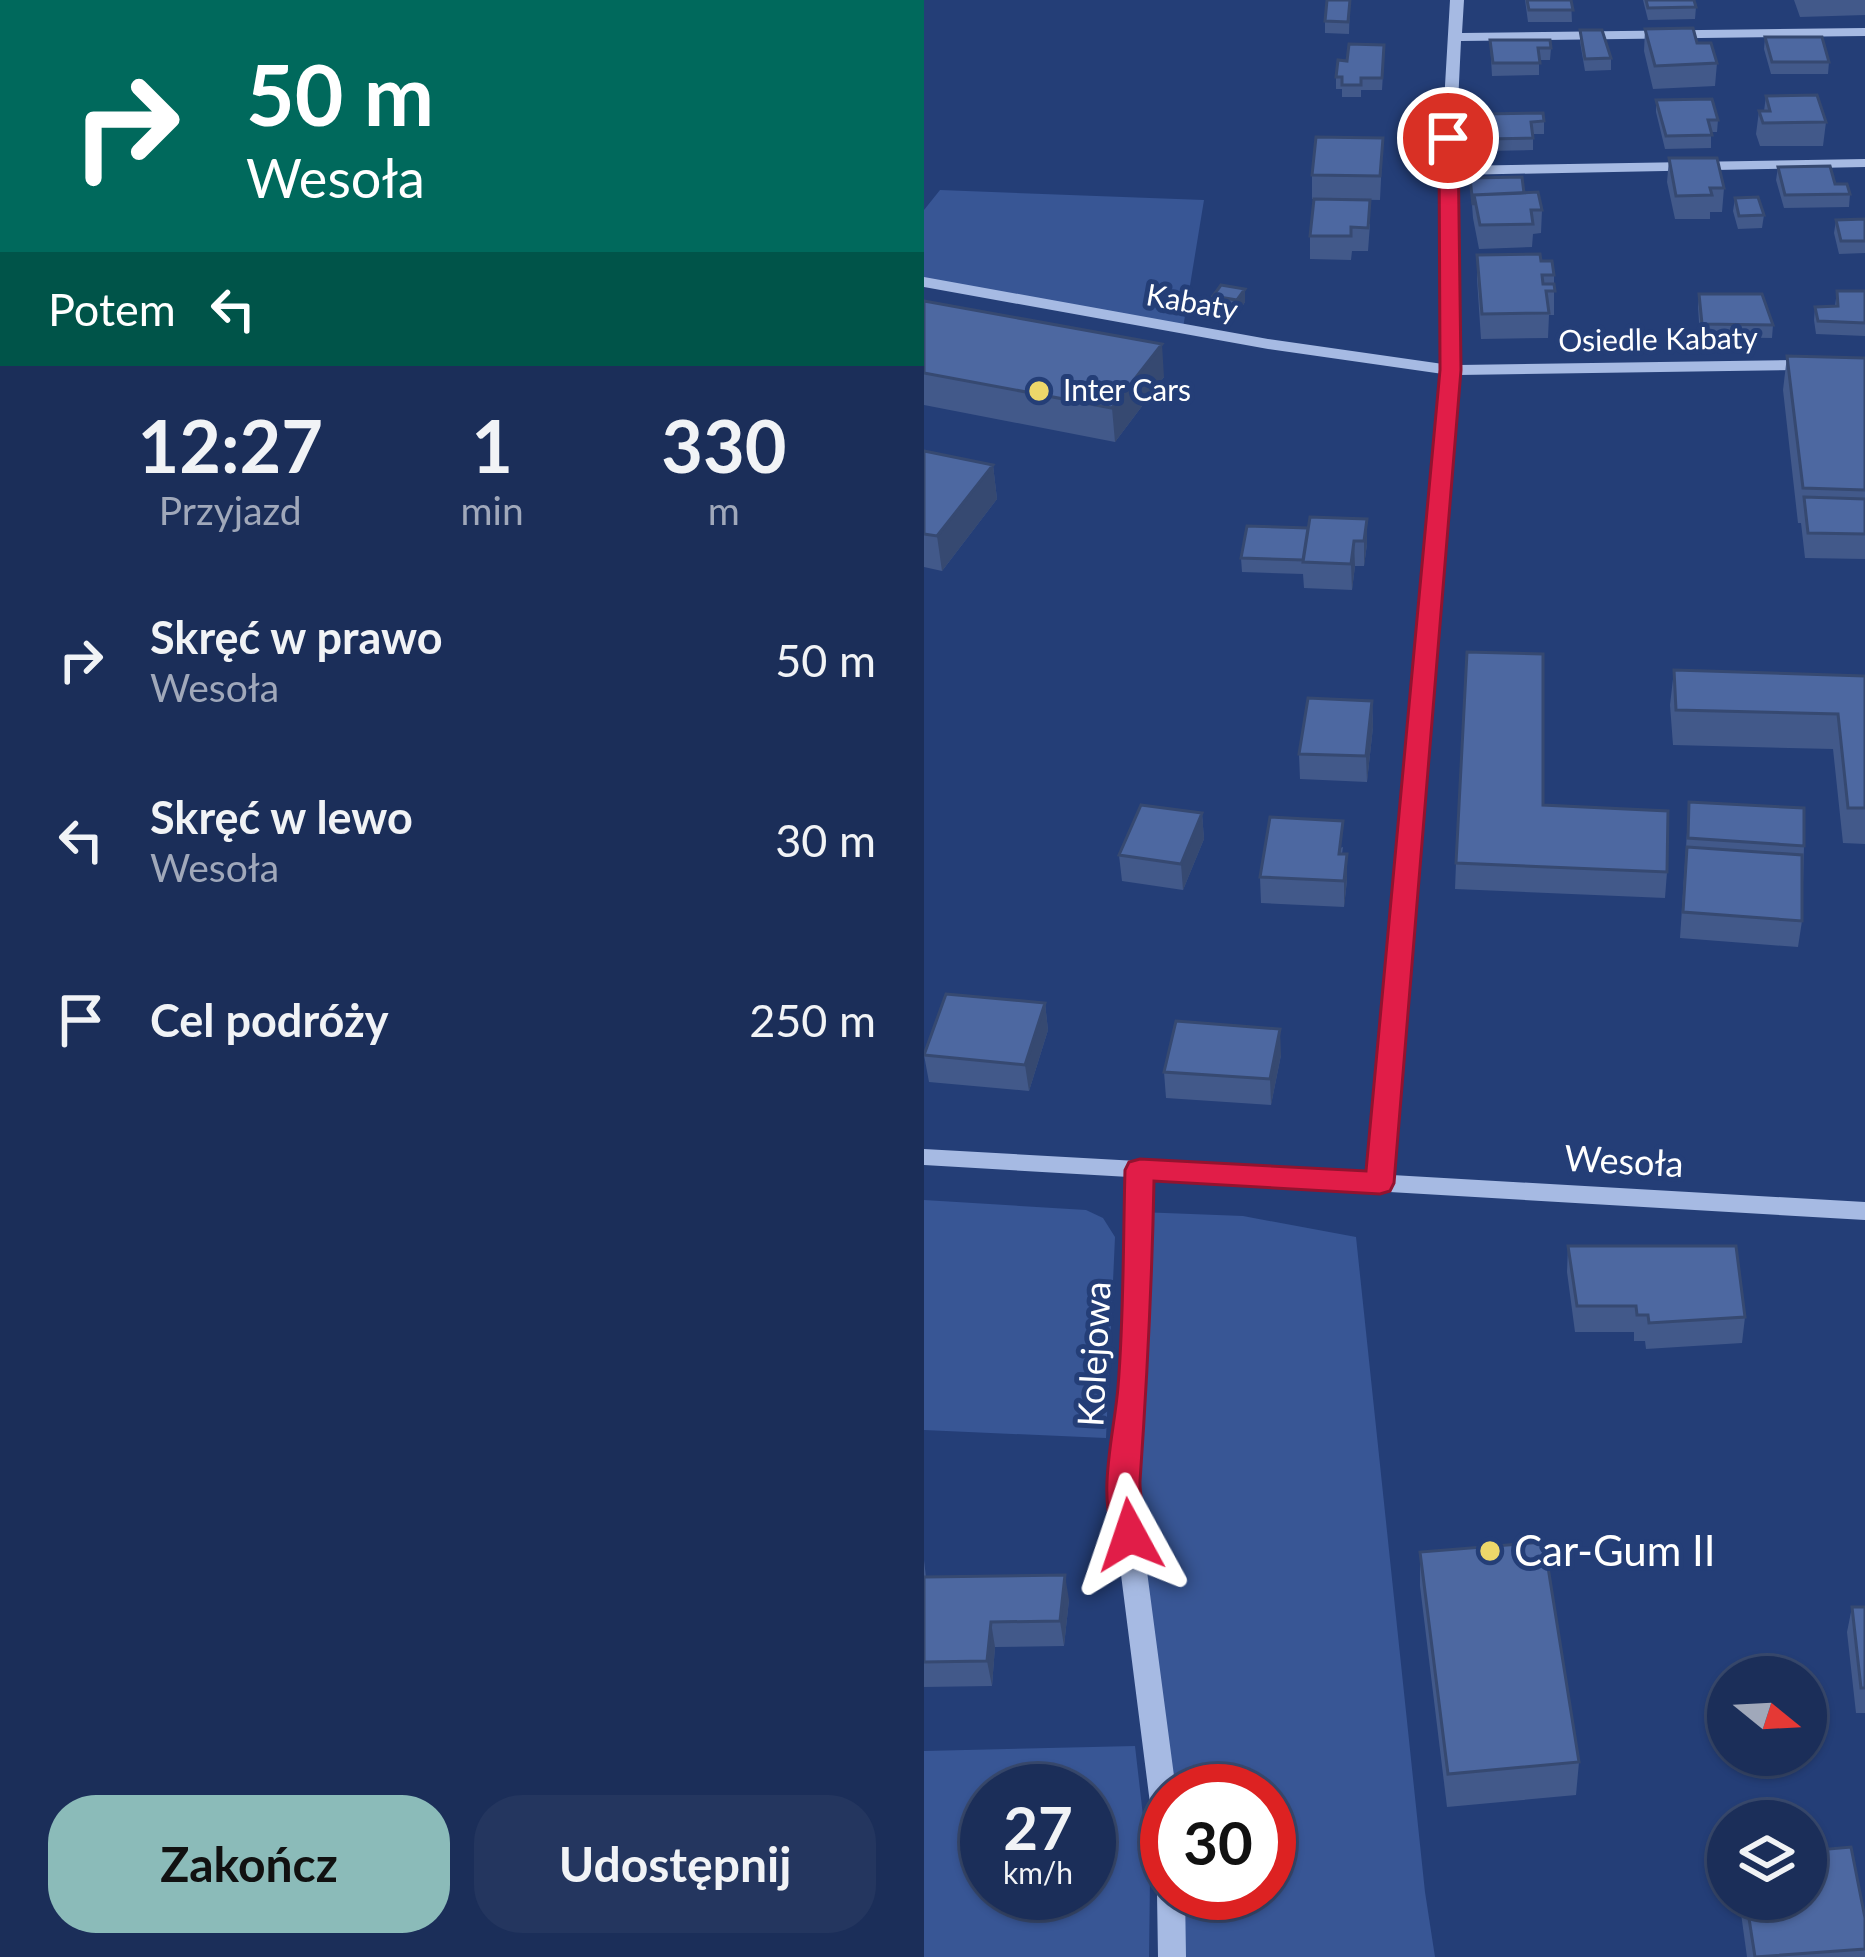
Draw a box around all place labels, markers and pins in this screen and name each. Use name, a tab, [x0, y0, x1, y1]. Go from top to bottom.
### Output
pin	[1397, 87, 1499, 189]
place label: Inter Cars	[1063, 371, 1191, 407]
marker: Inter Cars	[1026, 378, 1052, 404]
place label: Car-Gum II	[1514, 1525, 1716, 1575]
marker: Car-Gum II	[1477, 1538, 1503, 1564]

